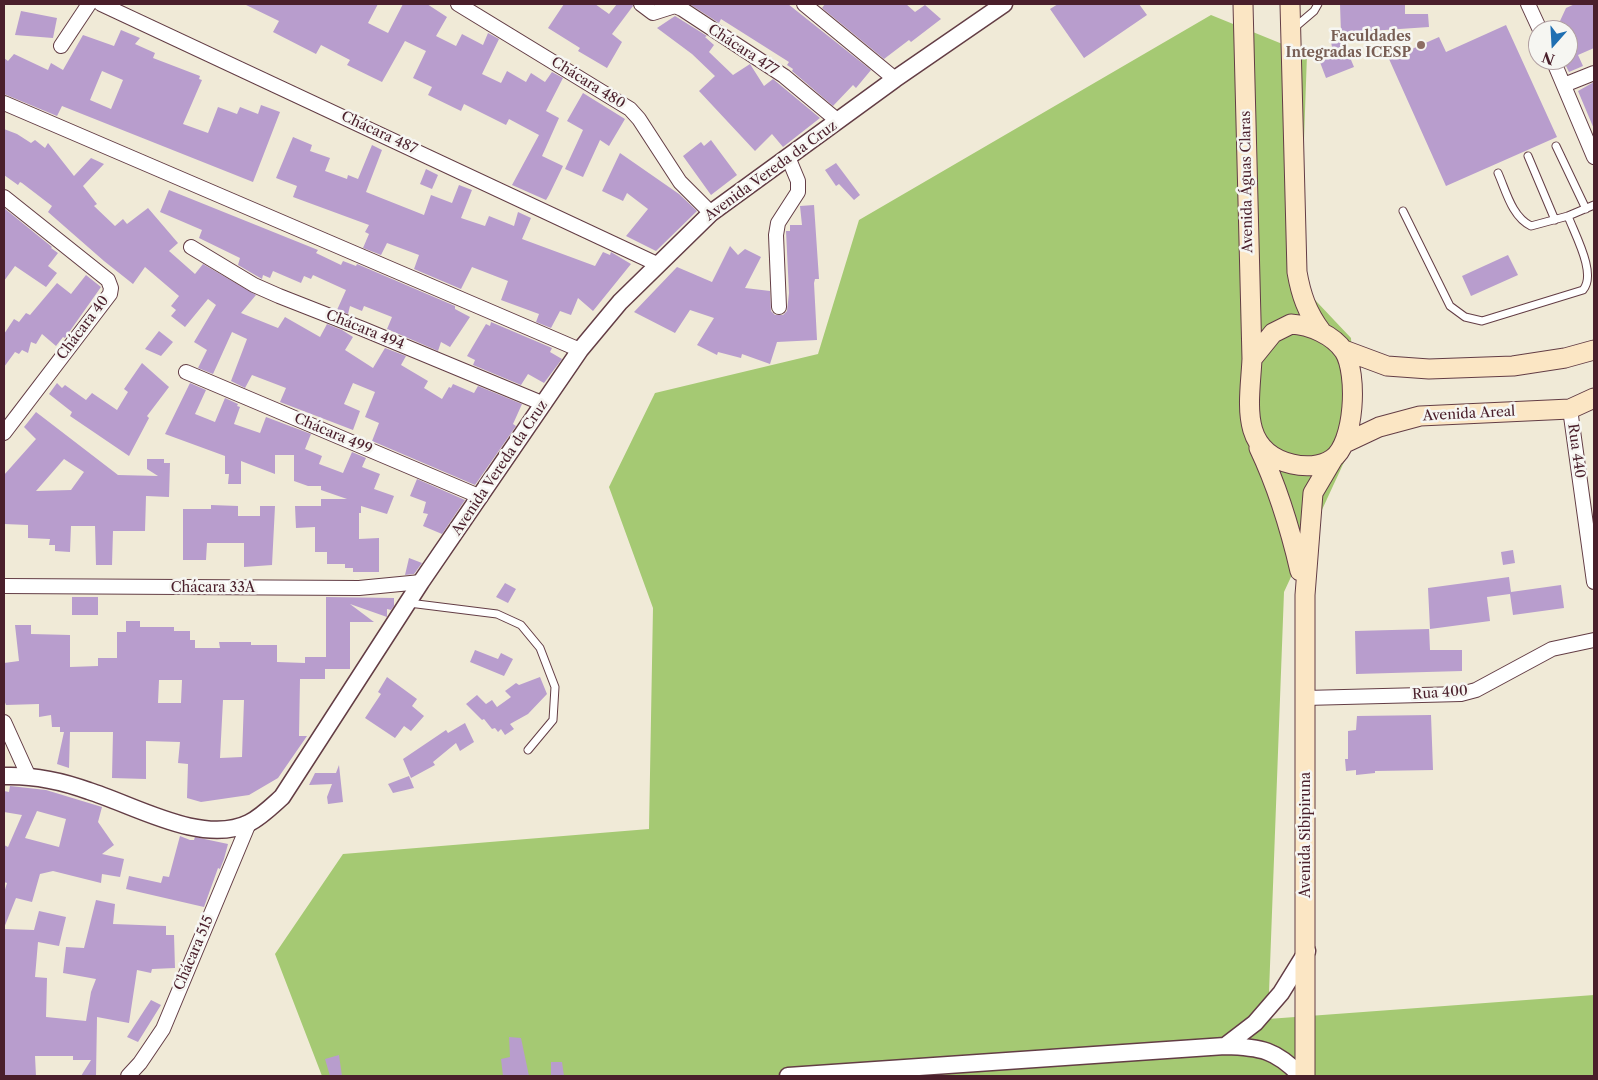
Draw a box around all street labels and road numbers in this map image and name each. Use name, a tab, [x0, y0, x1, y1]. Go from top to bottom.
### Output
street label: Chácara 477	[705, 21, 781, 79]
street label: Chácara 480	[548, 54, 628, 112]
street label: Chácara 487	[338, 108, 420, 158]
street label: Avenida Águas Claras	[1237, 111, 1257, 253]
street label: Avenida Vereda da Cruz	[702, 117, 840, 225]
street label: Chácara 40	[54, 293, 112, 363]
street label: Chácara 494	[323, 307, 407, 353]
street label: Avenida Vereda da Cruz	[449, 397, 551, 539]
street label: Avenida Areal	[1422, 403, 1516, 425]
street label: Chácara 499	[291, 410, 375, 458]
street label: Rua 440	[1564, 423, 1588, 479]
street label: Chácara 33A	[171, 580, 255, 596]
street label: Rua 400	[1412, 683, 1468, 703]
street label: Avenida Sibipiruna	[1298, 772, 1314, 898]
street label: Chácara 515	[171, 913, 217, 993]

